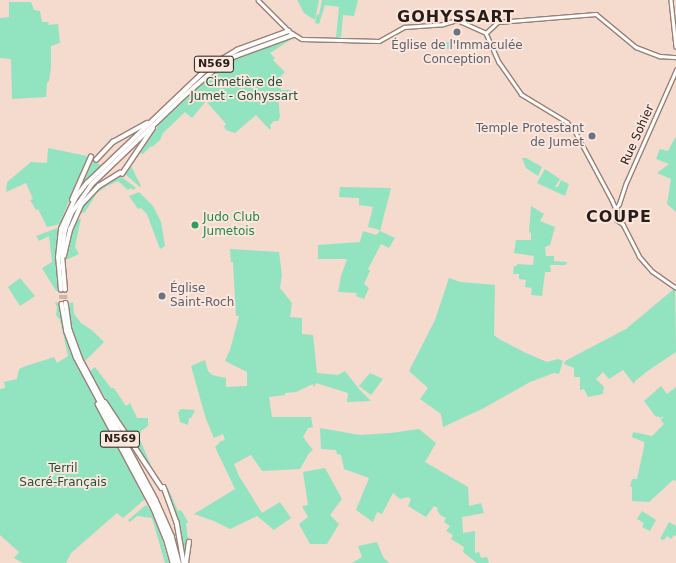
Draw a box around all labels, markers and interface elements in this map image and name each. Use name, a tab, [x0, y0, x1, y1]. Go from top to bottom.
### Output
district label: GOHYSSART	[397, 7, 515, 27]
marker: Église de l'Immaculée Conception	[452, 27, 462, 37]
place label: Église de l'Immaculée Conception	[391, 39, 523, 67]
road number: N569	[193, 55, 235, 73]
park label: Cimetière de Jumet - Gohyssart	[190, 76, 298, 104]
street label: Rue Sohier	[618, 102, 658, 168]
place label: Temple Protestant de Jumet	[476, 122, 584, 150]
marker: Temple Protestant de Jumet	[587, 131, 597, 141]
district label: COUPE	[586, 207, 652, 227]
place label: Judo Club Jumetois	[203, 211, 260, 239]
marker: Judo Club Jumetois	[190, 220, 200, 230]
place label: Église Saint-Roch	[170, 282, 234, 310]
marker: Église Saint-Roch	[157, 291, 167, 301]
road number: N569	[99, 430, 141, 448]
park label: Terril Sacré-Français	[19, 462, 107, 490]

